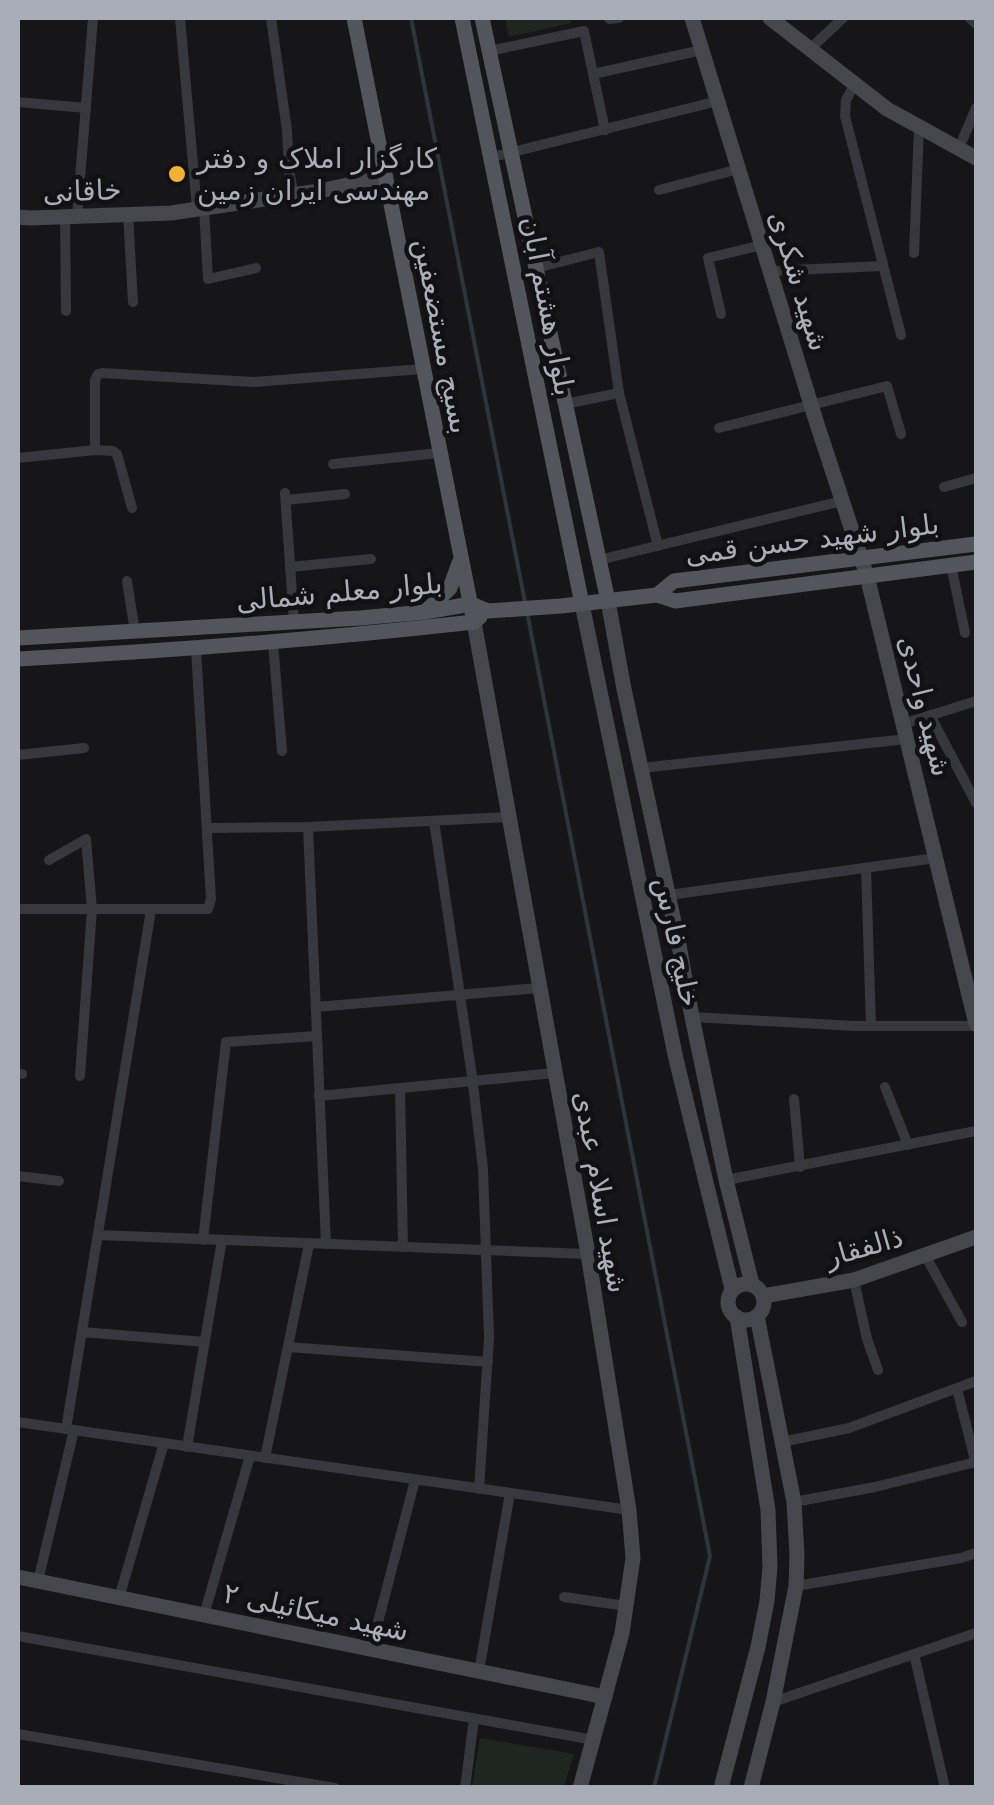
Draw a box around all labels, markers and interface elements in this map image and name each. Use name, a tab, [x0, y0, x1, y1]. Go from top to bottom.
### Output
place label: کارگزار املاک و دفتر مهندسی ایران زمین	[195, 142, 438, 207]
marker: کارگزار املاک و دفتر مهندسی ایران زمین	[166, 163, 188, 185]
street label: خاقانی	[42, 173, 122, 209]
street label: شهید شکری	[762, 207, 836, 355]
street label: بلوار هشتم آبان	[514, 213, 582, 399]
street label: بسیج مستضعفین	[407, 236, 477, 436]
street label: بلوار شهید حسن قمی	[683, 507, 941, 571]
street label: بلوار معلم شمالی	[234, 567, 444, 617]
street label: شهید واحدی	[892, 632, 958, 780]
street label: خلیج فارس	[647, 874, 707, 1010]
street label: شهید اسلام عبدی	[567, 1088, 635, 1296]
street label: ذالفقار	[819, 1220, 907, 1274]
street label: شهید میکائیلی ۲	[220, 1576, 412, 1648]

